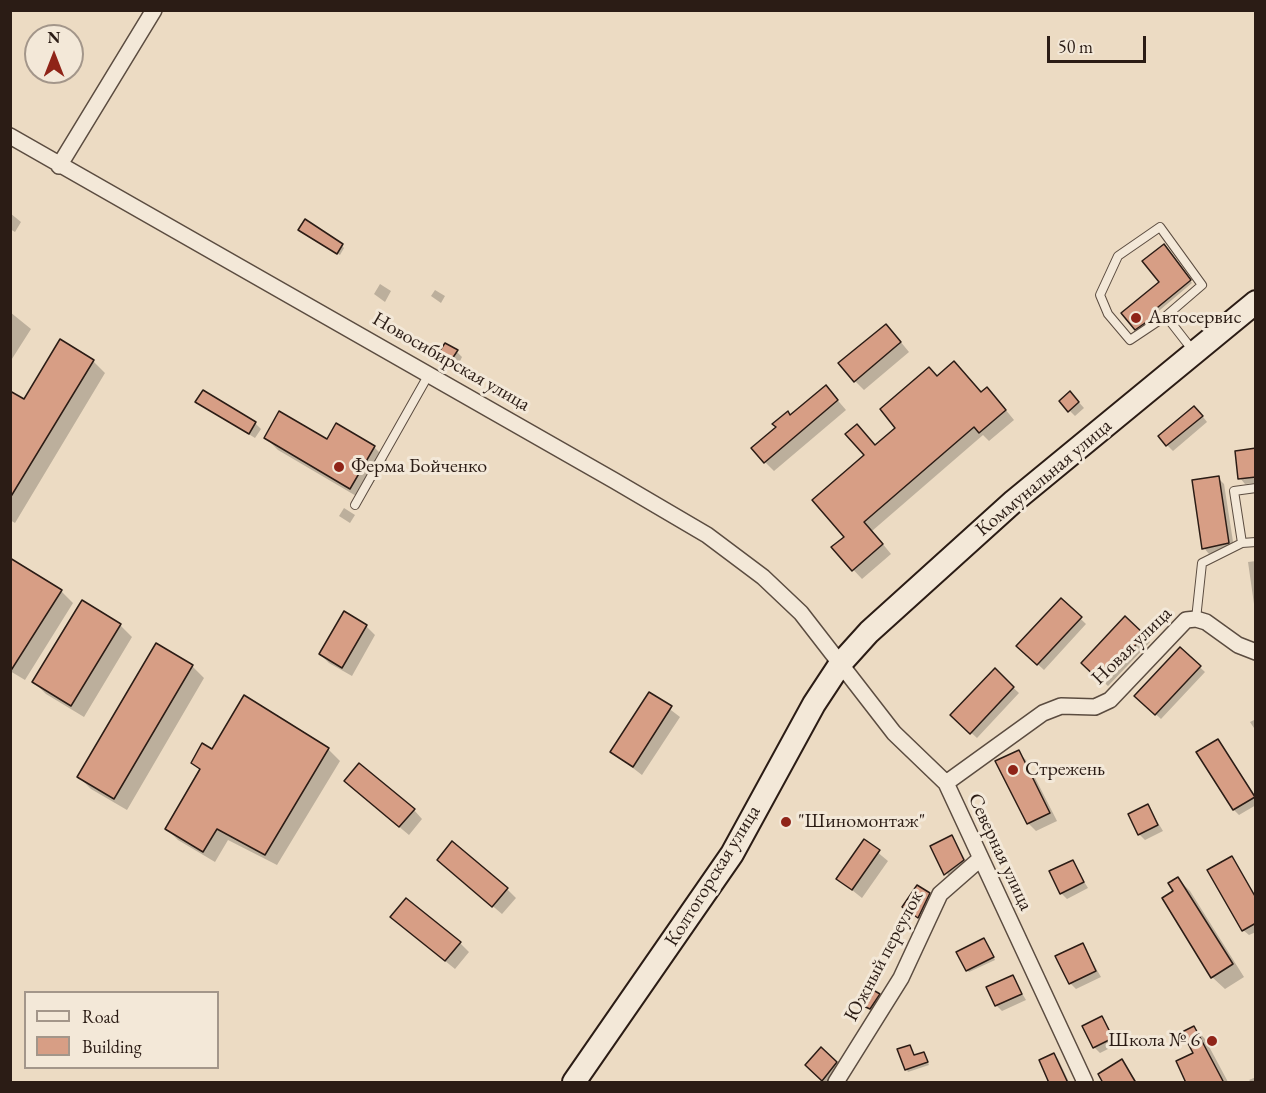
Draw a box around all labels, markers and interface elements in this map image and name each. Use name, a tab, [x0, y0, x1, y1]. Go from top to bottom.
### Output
north arrow	[24, 24, 84, 84]
scale bar	[1050, 24, 1149, 62]
text: N	[48, 27, 60, 48]
text: 50 m	[1058, 35, 1093, 58]
place label: Автосервис	[1148, 306, 1242, 330]
street label: Новосибирская улица	[368, 307, 534, 417]
marker: Автосервис	[1129, 311, 1143, 325]
street label: Коммунальная улица	[971, 414, 1117, 542]
place label: Ферма Бойченко	[351, 455, 487, 479]
marker: Ферма Бойченко	[332, 460, 346, 474]
street label: Новая улица	[1087, 602, 1177, 690]
place label: Стрежень	[1025, 758, 1105, 782]
marker: Стрежень	[1006, 763, 1020, 777]
street label: Северная улица	[962, 790, 1038, 914]
street label: Колтогорская улица	[660, 801, 766, 951]
place label: "Шиномонтаж"	[798, 810, 925, 834]
marker: "Шиномонтаж"	[779, 815, 793, 829]
street label: Южный переулок	[839, 886, 929, 1026]
legend	[24, 991, 219, 1069]
text: Road	[82, 1005, 120, 1028]
place label: Школа № 6	[1108, 1029, 1200, 1053]
marker: Школа № 6	[1205, 1034, 1219, 1048]
text: Building	[82, 1035, 142, 1058]

